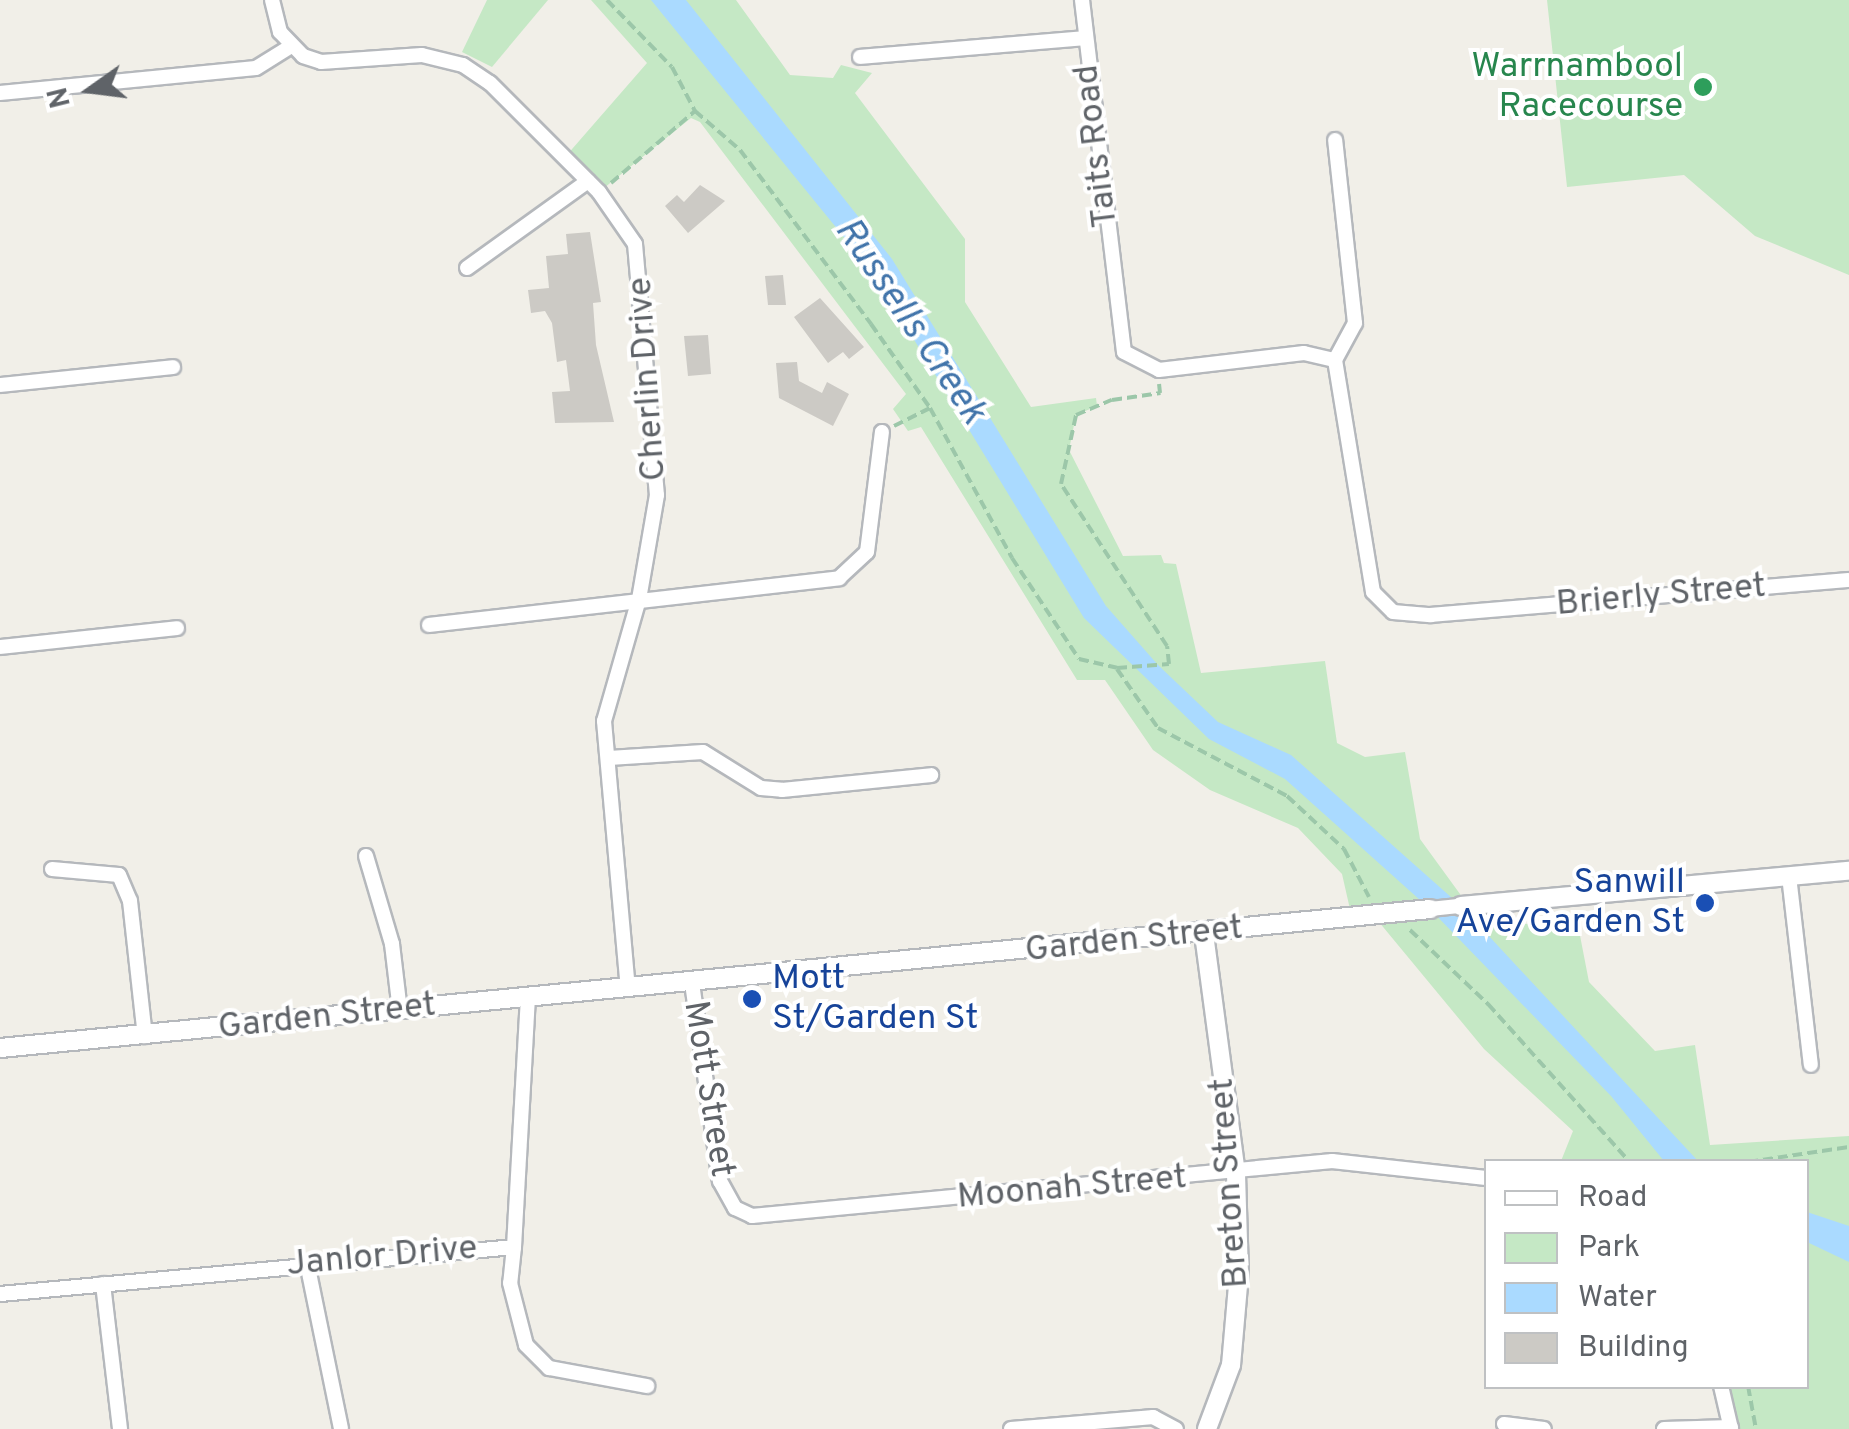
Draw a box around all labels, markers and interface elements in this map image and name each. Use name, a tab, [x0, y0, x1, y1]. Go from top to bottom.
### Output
north arrow	[40, 40, 140, 140]
place label: Warrnambool Racecourse	[1471, 46, 1683, 128]
street label: Taits Road	[1066, 62, 1128, 230]
marker: Warrnambool Racecourse	[1692, 76, 1714, 98]
text: N	[41, 83, 81, 111]
water label: Russells Creek	[823, 210, 995, 434]
street label: Cherlin Drive	[620, 276, 676, 482]
street label: Brierly Street	[1554, 566, 1768, 626]
place label: Sanwill Ave/Garden St	[1455, 862, 1685, 944]
marker: Sanwill Ave/Garden St	[1694, 892, 1716, 914]
street label: Garden Street	[1023, 908, 1245, 972]
place label: Mott St/Garden St	[772, 958, 979, 1040]
street label: Garden Street	[216, 985, 438, 1049]
marker: Mott St/Garden St	[741, 988, 763, 1010]
street label: Mott Street	[673, 998, 743, 1180]
street label: Breton Street	[1202, 1076, 1258, 1290]
street label: Moonah Street	[955, 1157, 1189, 1219]
legend	[1484, 1159, 1809, 1389]
text: Road	[1578, 1180, 1647, 1217]
street label: Janlor Drive	[285, 1228, 479, 1286]
text: Park	[1578, 1230, 1640, 1267]
text: Water	[1578, 1280, 1657, 1317]
text: Building	[1578, 1330, 1689, 1367]

